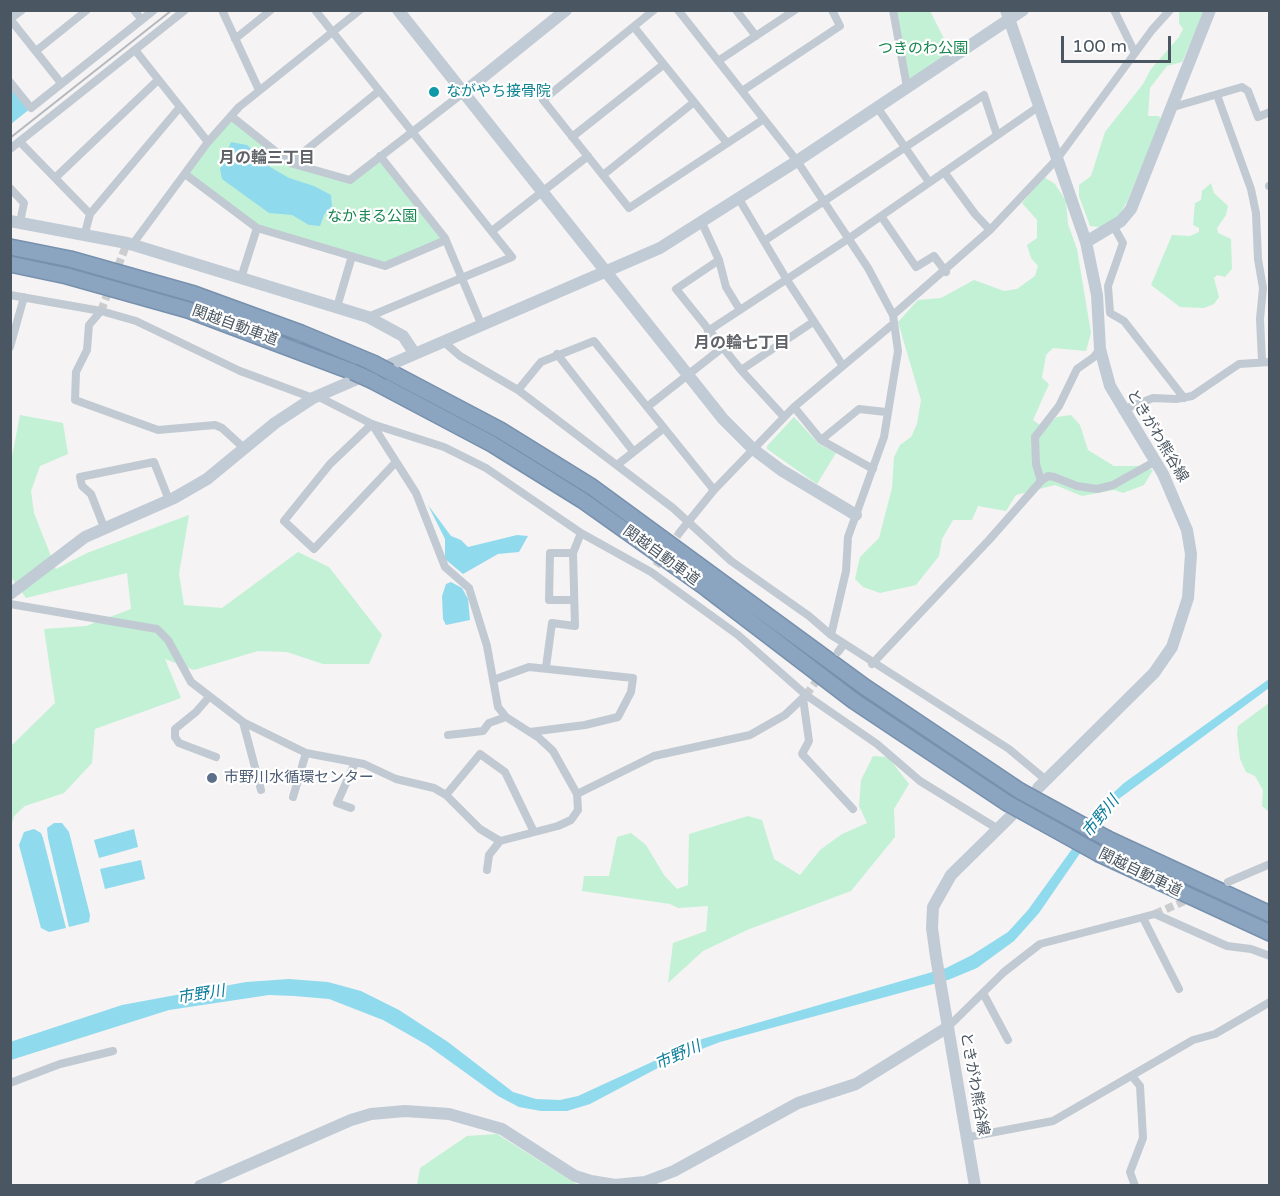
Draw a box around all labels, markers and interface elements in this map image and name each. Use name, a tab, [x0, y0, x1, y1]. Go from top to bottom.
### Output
scale bar	[1064, 24, 1174, 62]
text: 100 m	[1072, 35, 1127, 57]
park label: つきのわ公園	[878, 40, 968, 58]
place label: ながやち接骨院	[446, 83, 551, 101]
marker: ながやち接骨院	[427, 85, 441, 99]
district label: 月の輪三丁目	[219, 149, 315, 169]
park label: なかまる公園	[327, 208, 417, 226]
street label: 関越自動車道	[190, 302, 280, 350]
district label: 月の輪七丁目	[694, 334, 790, 354]
street label: ときがわ熊谷線	[1122, 386, 1192, 486]
street label: 関越自動車道	[619, 522, 703, 590]
place label: 市野川水循環センター	[224, 769, 374, 787]
marker: 市野川水循環センター	[205, 771, 219, 785]
water label: 市野川	[1078, 792, 1124, 842]
street label: 関越自動車道	[1096, 845, 1184, 901]
water label: 市野川	[176, 982, 226, 1008]
street label: ときがわ熊谷線	[956, 1031, 992, 1137]
water label: 市野川	[652, 1037, 704, 1075]

